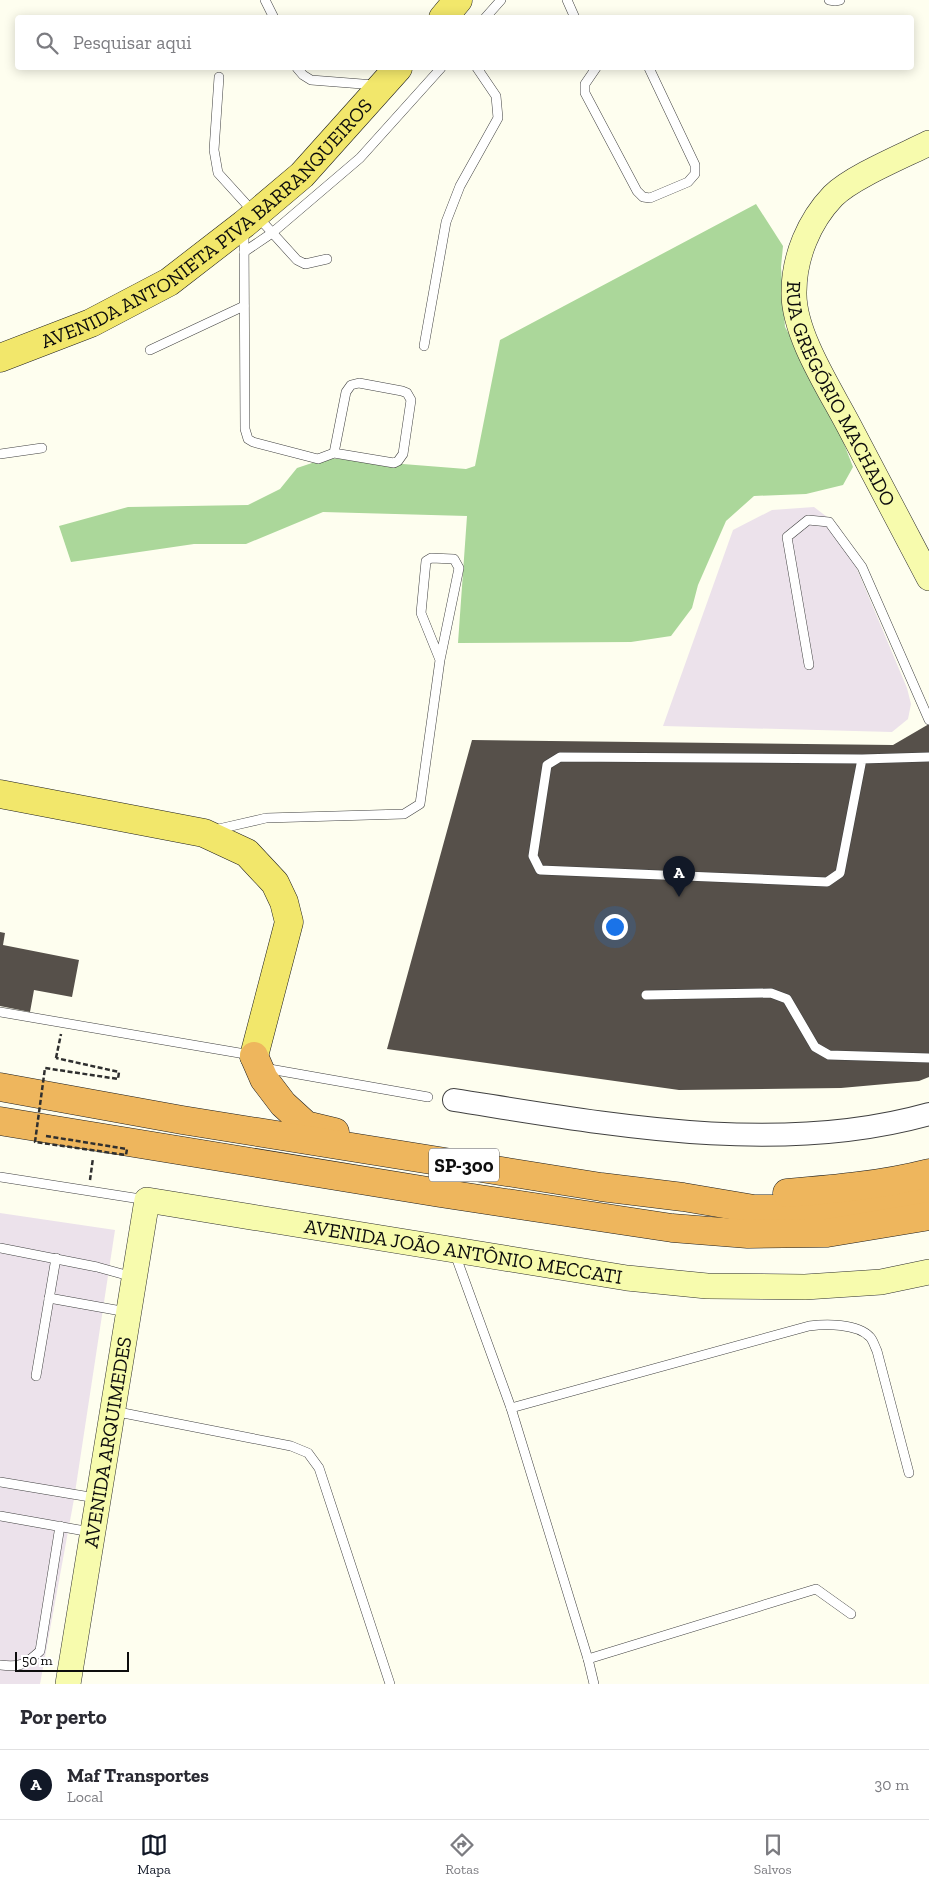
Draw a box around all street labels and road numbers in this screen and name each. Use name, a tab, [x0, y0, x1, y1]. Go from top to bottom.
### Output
street label: AVENIDA ANTONIETA PIVA BARRANQUEIROS	[37, 93, 377, 353]
street label: RUA GREGÓRIO MACHADO	[782, 280, 901, 510]
road number: SP-300	[429, 1148, 499, 1182]
street label: AVENIDA JOÃO ANTÔNIO MECCATI	[303, 1214, 624, 1289]
street label: AVENIDA ARQUIMEDES	[78, 1335, 137, 1550]

